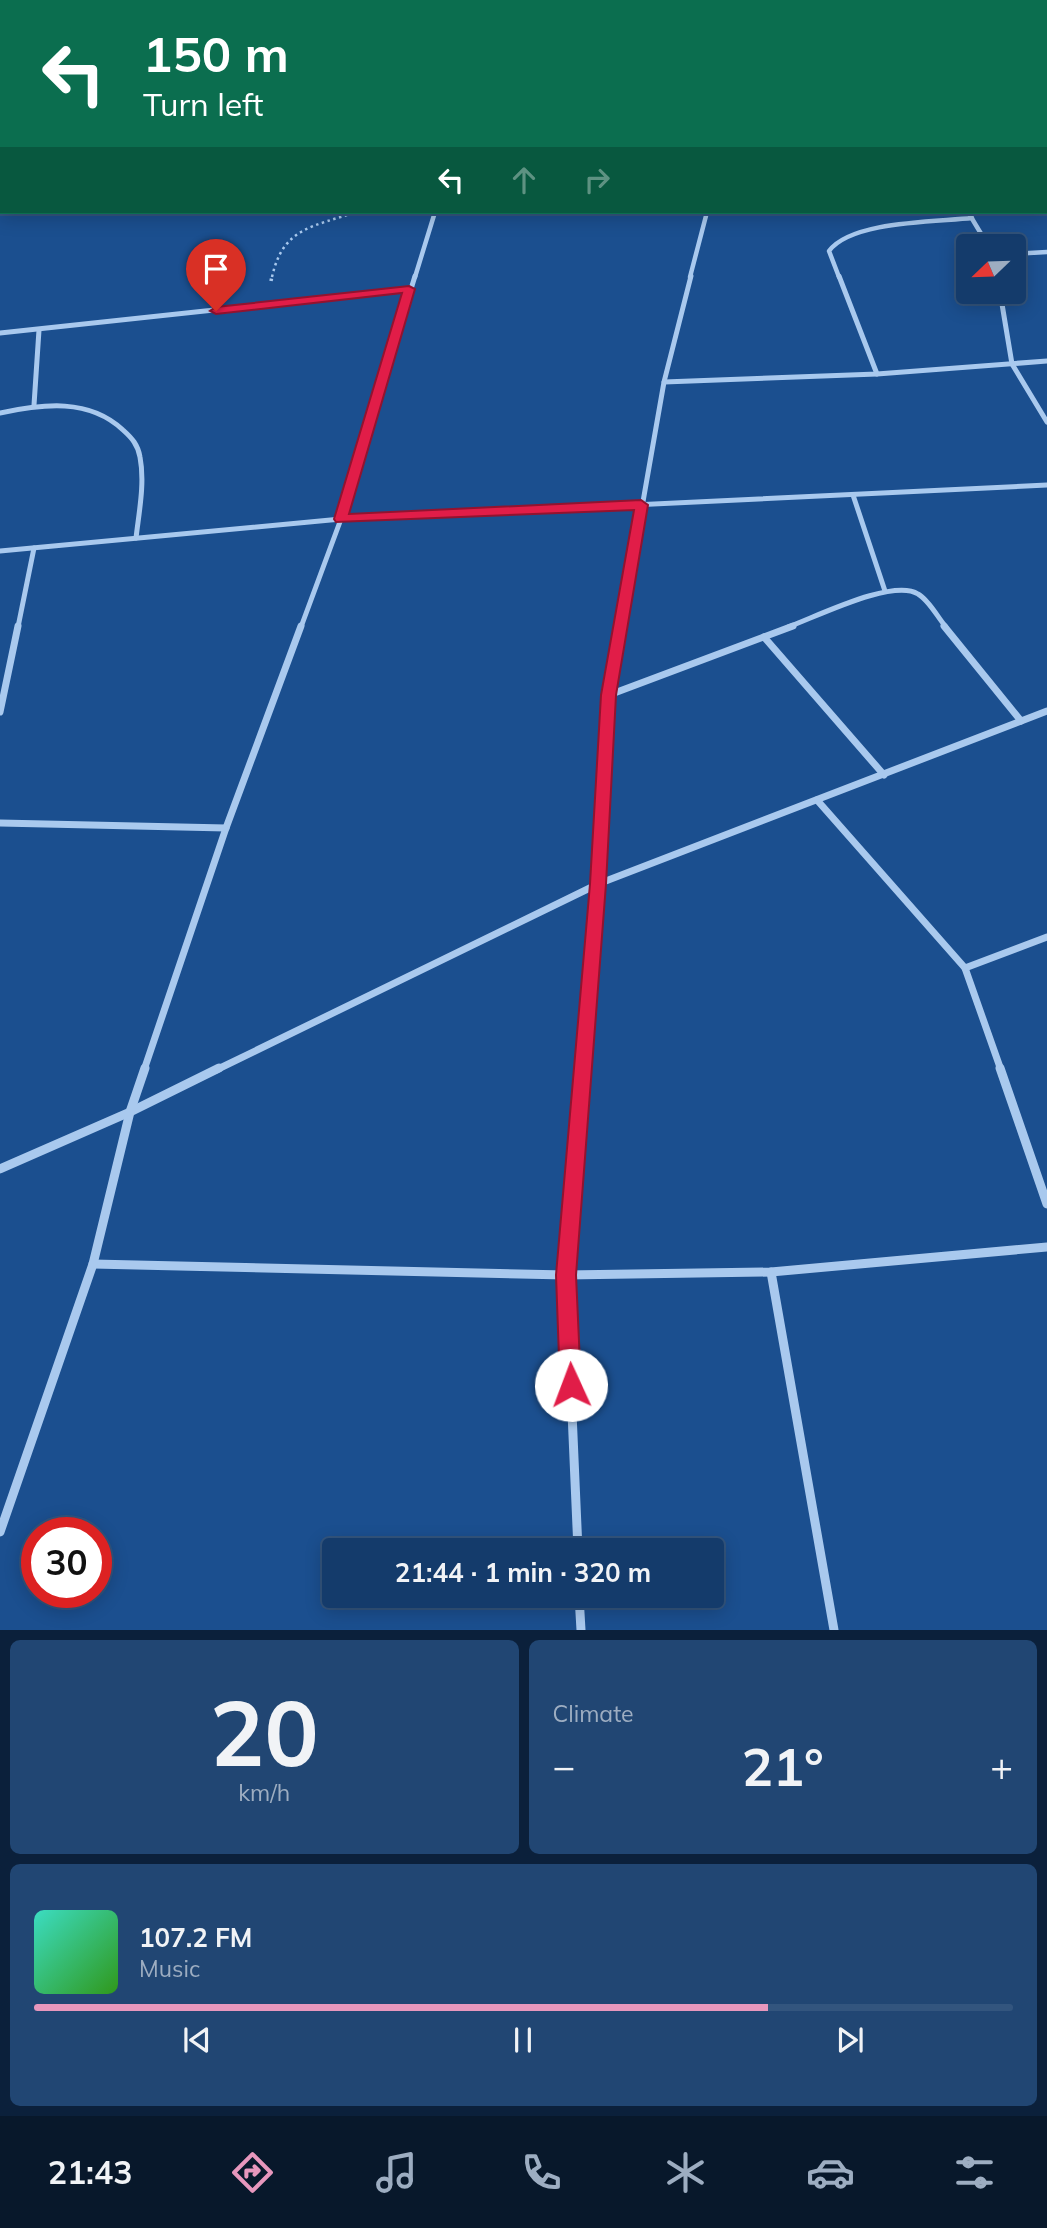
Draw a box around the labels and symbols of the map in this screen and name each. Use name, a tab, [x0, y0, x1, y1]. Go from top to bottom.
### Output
north arrow	[956, 234, 1026, 304]
pin	[186, 239, 246, 311]
position arrow	[534, 1348, 608, 1422]
speed limit sign: 30	[21, 1517, 112, 1608]

